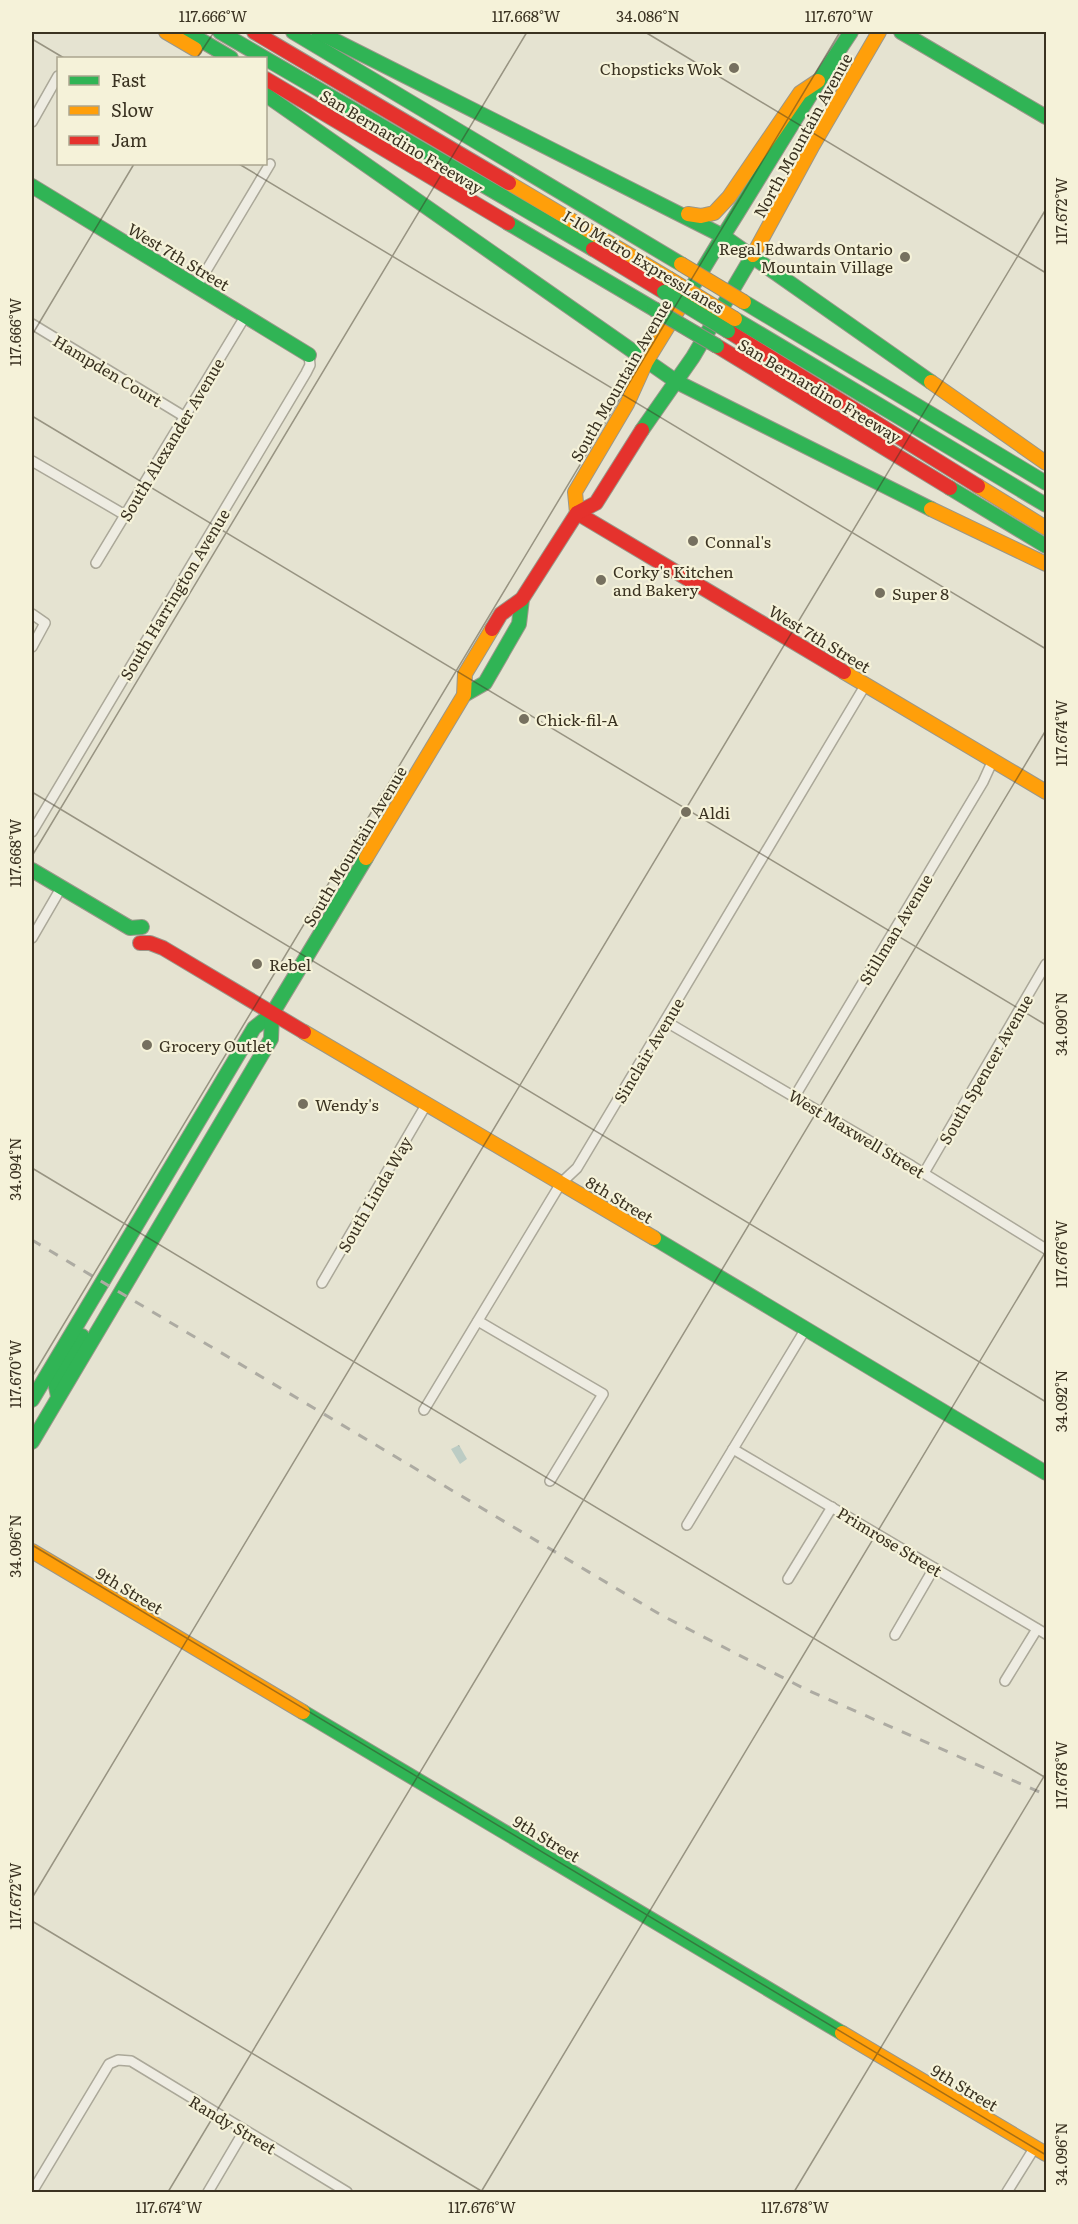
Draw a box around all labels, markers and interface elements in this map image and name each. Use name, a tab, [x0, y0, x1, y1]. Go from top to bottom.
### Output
text: 117.666°W	[179, 4, 248, 27]
text: 117.668°W	[492, 4, 561, 27]
text: 34.086°N	[616, 4, 680, 27]
text: 117.670°W	[805, 4, 874, 27]
street label: North Mountain Avenue	[747, 48, 857, 222]
place label: Chopsticks Wok	[600, 56, 722, 80]
legend	[57, 57, 267, 165]
marker: Chopsticks Wok	[727, 61, 741, 75]
text: Fast	[111, 66, 147, 93]
street label: San Bernardino Freeway	[316, 83, 489, 200]
text: Slow	[111, 96, 154, 123]
text: Jam	[111, 126, 147, 153]
text: 117.672°W	[1049, 177, 1072, 245]
street label: I-10 Metro ExpressLanes	[559, 203, 729, 319]
street label: West 7th Street	[124, 216, 235, 296]
place label: Regal Edwards Ontario Mountain Village	[719, 236, 893, 278]
marker: Regal Edwards Ontario Mountain Village	[898, 250, 912, 264]
street label: South Mountain Avenue	[564, 294, 676, 466]
text: 117.666°W	[3, 297, 26, 366]
street label: Hampden Court	[49, 328, 167, 412]
street label: San Bernardino Freeway	[734, 332, 907, 449]
street label: South Alexander Avenue	[113, 353, 229, 525]
street label: South Harrington Avenue	[113, 504, 235, 684]
place label: Connal's	[705, 529, 771, 553]
marker: Connal's	[686, 534, 700, 548]
place label: Corky's Kitchen and Bakery	[613, 559, 734, 601]
marker: Corky's Kitchen and Bakery	[594, 573, 608, 587]
place label: Super 8	[892, 581, 949, 605]
marker: Super 8	[873, 586, 887, 600]
street label: West 7th Street	[765, 598, 876, 678]
text: 117.674°W	[1049, 699, 1072, 766]
place label: Chick-fil-A	[536, 707, 619, 731]
marker: Chick-fil-A	[517, 712, 531, 726]
street label: South Mountain Avenue	[296, 761, 412, 931]
place label: Aldi	[698, 800, 730, 824]
marker: Aldi	[679, 805, 693, 819]
text: 117.668°W	[3, 818, 26, 887]
street label: Stillman Avenue	[852, 869, 938, 989]
place label: Rebel	[269, 952, 311, 976]
marker: Rebel	[250, 957, 264, 971]
street label: South Spencer Avenue	[932, 989, 1038, 1149]
text: 34.090°N	[1049, 992, 1072, 1056]
street label: Sinclair Avenue	[607, 993, 689, 1107]
place label: Grocery Outlet	[159, 1033, 272, 1057]
marker: Grocery Outlet	[140, 1038, 154, 1052]
street label: West Maxwell Street	[784, 1083, 930, 1184]
place label: Wendy's	[315, 1092, 379, 1116]
marker: Wendy's	[296, 1097, 310, 1111]
street label: South Linda Way	[331, 1131, 417, 1257]
text: 34.094°N	[3, 1137, 26, 1201]
street label: 8th Street	[582, 1169, 659, 1229]
text: 117.676°W	[1049, 1219, 1072, 1288]
text: 117.670°W	[3, 1339, 26, 1408]
text: 34.092°N	[1049, 1370, 1072, 1432]
street label: Primrose Street	[833, 1500, 948, 1582]
text: 34.096°N	[3, 1514, 26, 1578]
street label: 9th Street	[92, 1561, 169, 1620]
text: 117.678°W	[1049, 1740, 1072, 1809]
street label: 9th Street	[509, 1809, 586, 1868]
text: 117.672°W	[3, 1862, 26, 1930]
street label: 9th Street	[927, 2058, 1004, 2117]
street label: Randy Street	[185, 2089, 282, 2160]
text: 34.096°N	[1049, 2122, 1072, 2186]
text: 117.674°W	[136, 2195, 203, 2218]
text: 117.676°W	[448, 2195, 517, 2218]
text: 117.678°W	[761, 2195, 830, 2218]

